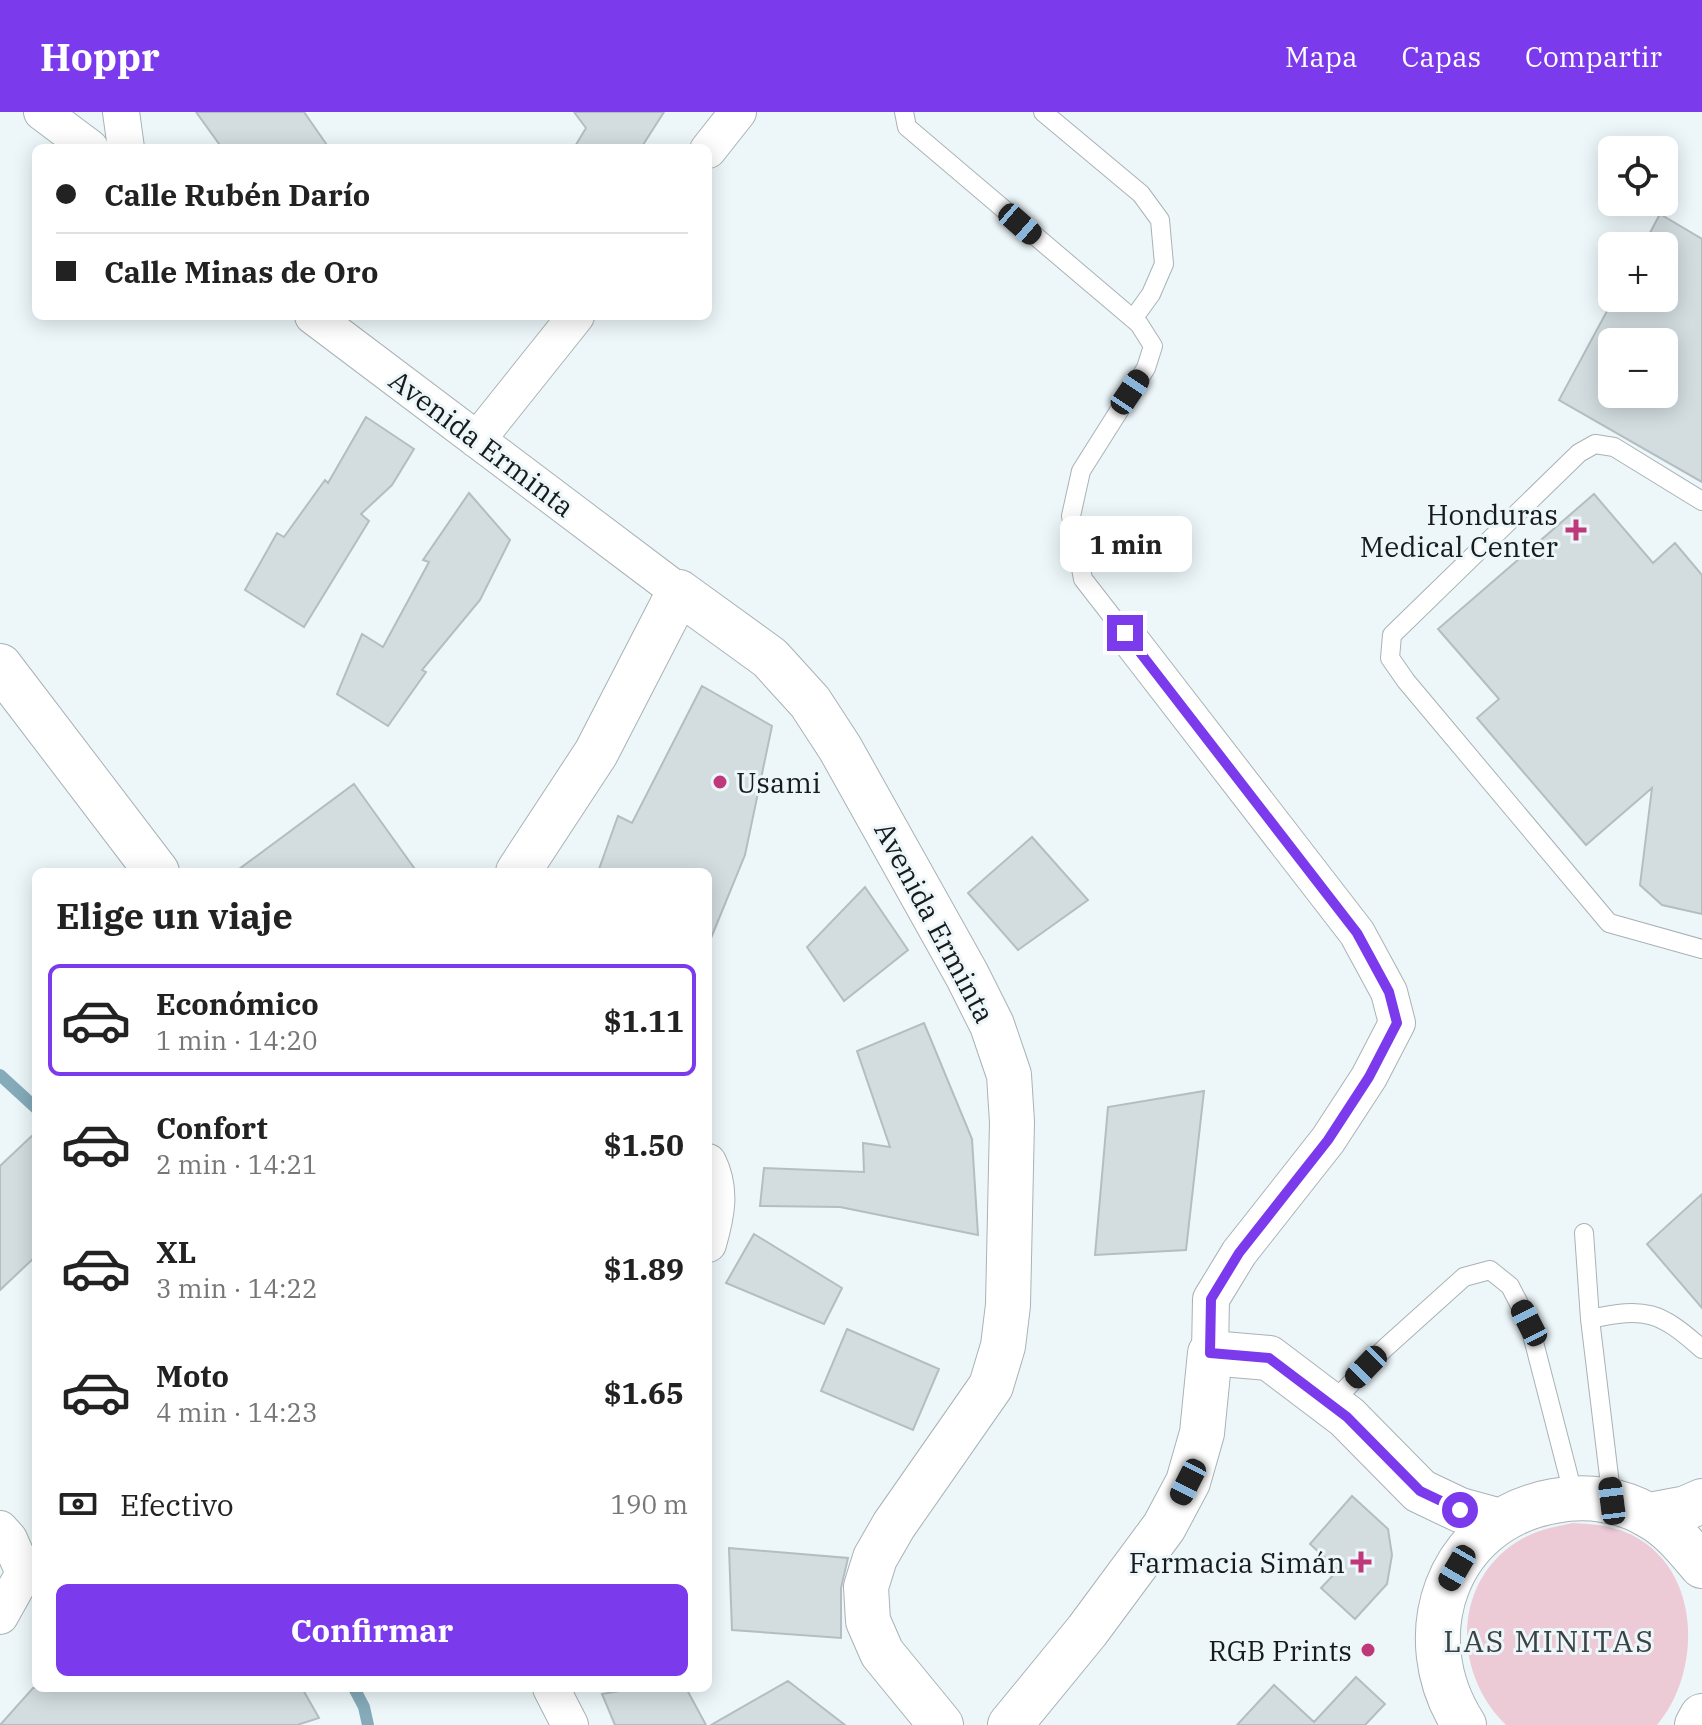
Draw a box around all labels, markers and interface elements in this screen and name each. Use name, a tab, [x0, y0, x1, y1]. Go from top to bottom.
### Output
text: Hoppr	[40, 32, 160, 81]
text: Mapa	[1285, 38, 1358, 75]
text: Capas	[1402, 38, 1481, 75]
text: Compartir	[1525, 38, 1662, 75]
map controls	[1598, 136, 1678, 408]
button: locate	[1598, 136, 1678, 216]
text: Calle Rubén Darío	[104, 175, 370, 214]
car	[994, 199, 1046, 249]
button: +	[1598, 232, 1678, 312]
text: Calle Minas de Oro	[104, 252, 378, 291]
button: −	[1598, 328, 1678, 408]
street label: Avenida Erminta	[382, 361, 582, 525]
car	[1107, 365, 1153, 419]
place label: Honduras Medical Center	[1360, 496, 1559, 565]
callout: 1 min	[1059, 517, 1191, 573]
marker: Honduras Medical Center	[1565, 519, 1587, 541]
text: 1 min	[1090, 527, 1162, 561]
route end	[1107, 615, 1143, 651]
place label: Usami	[736, 764, 821, 801]
marker: Usami	[711, 773, 729, 791]
street label: Avenida Erminta	[866, 815, 1004, 1029]
text: Elige un viaje	[56, 892, 293, 939]
icon: car	[60, 984, 132, 1056]
text: Económico	[156, 984, 319, 1023]
text: $1.11	[604, 1001, 684, 1040]
text: 1 min · 14:20	[156, 1023, 318, 1057]
icon: car	[60, 1108, 132, 1180]
text: Confort	[156, 1108, 268, 1147]
text: $1.50	[604, 1125, 684, 1164]
text: 2 min · 14:21	[156, 1147, 318, 1181]
icon: car	[60, 1232, 132, 1304]
text: XL	[156, 1232, 196, 1271]
text: $1.89	[604, 1249, 684, 1288]
text: 3 min · 14:22	[156, 1271, 318, 1305]
car	[1507, 1296, 1551, 1350]
car	[1341, 1341, 1391, 1393]
icon: car	[60, 1356, 132, 1428]
text: Moto	[156, 1356, 229, 1395]
text: $1.65	[604, 1373, 684, 1412]
text: 4 min · 14:23	[156, 1395, 318, 1429]
car	[1166, 1455, 1210, 1509]
car	[1597, 1476, 1627, 1526]
icon: cash	[56, 1482, 100, 1526]
text: Efectivo	[120, 1485, 234, 1524]
text: 190 m	[610, 1487, 688, 1521]
route start	[1442, 1492, 1478, 1528]
car	[1435, 1541, 1479, 1595]
place label: Farmacia Simán	[1129, 1544, 1345, 1581]
marker: Farmacia Simán	[1352, 1553, 1370, 1571]
button: Confirmar	[56, 1584, 688, 1676]
district label: LAS MINITAS	[1443, 1621, 1655, 1660]
place label: RGB Prints	[1208, 1632, 1352, 1669]
marker: RGB Prints	[1359, 1641, 1377, 1659]

